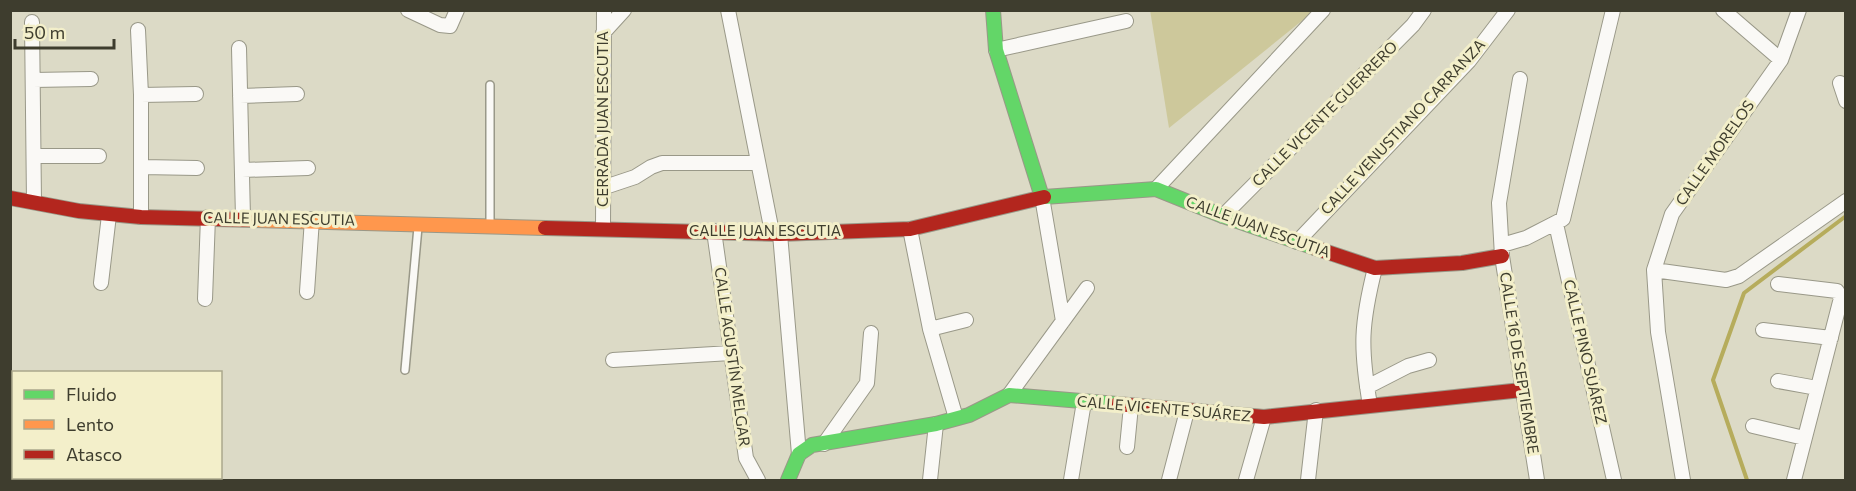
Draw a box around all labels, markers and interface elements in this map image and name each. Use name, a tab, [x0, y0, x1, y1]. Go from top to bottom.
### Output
scale bar	[15, 12, 114, 50]
text: 50 m	[24, 21, 65, 43]
street label: CERRADA JUAN ESCUTIA	[593, 31, 611, 207]
street label: CALLE VENUSTIANO CARRANZA	[1316, 35, 1488, 218]
street label: CALLE VICENTE GUERRERO	[1248, 37, 1401, 190]
street label: CALLE MORELOS	[1671, 96, 1757, 208]
street label: CALLE JUAN ESCUTIA	[1184, 192, 1333, 261]
street label: CALLE JUAN ESCUTIA	[203, 208, 355, 228]
street label: CALLE JUAN ESCUTIA	[689, 221, 841, 239]
street label: CALLE AGUSTÍN MELGAR	[711, 266, 755, 448]
street label: CALLE 16 DE SEPTIEMBRE	[1497, 271, 1543, 455]
street label: CALLE PINO SUÁREZ	[1561, 277, 1612, 426]
legend	[12, 371, 222, 479]
text: Fluido	[66, 383, 117, 405]
street label: CALLE VICENTE SUÁREZ	[1076, 390, 1252, 425]
text: Lento	[66, 413, 114, 435]
text: Atasco	[66, 443, 122, 465]

